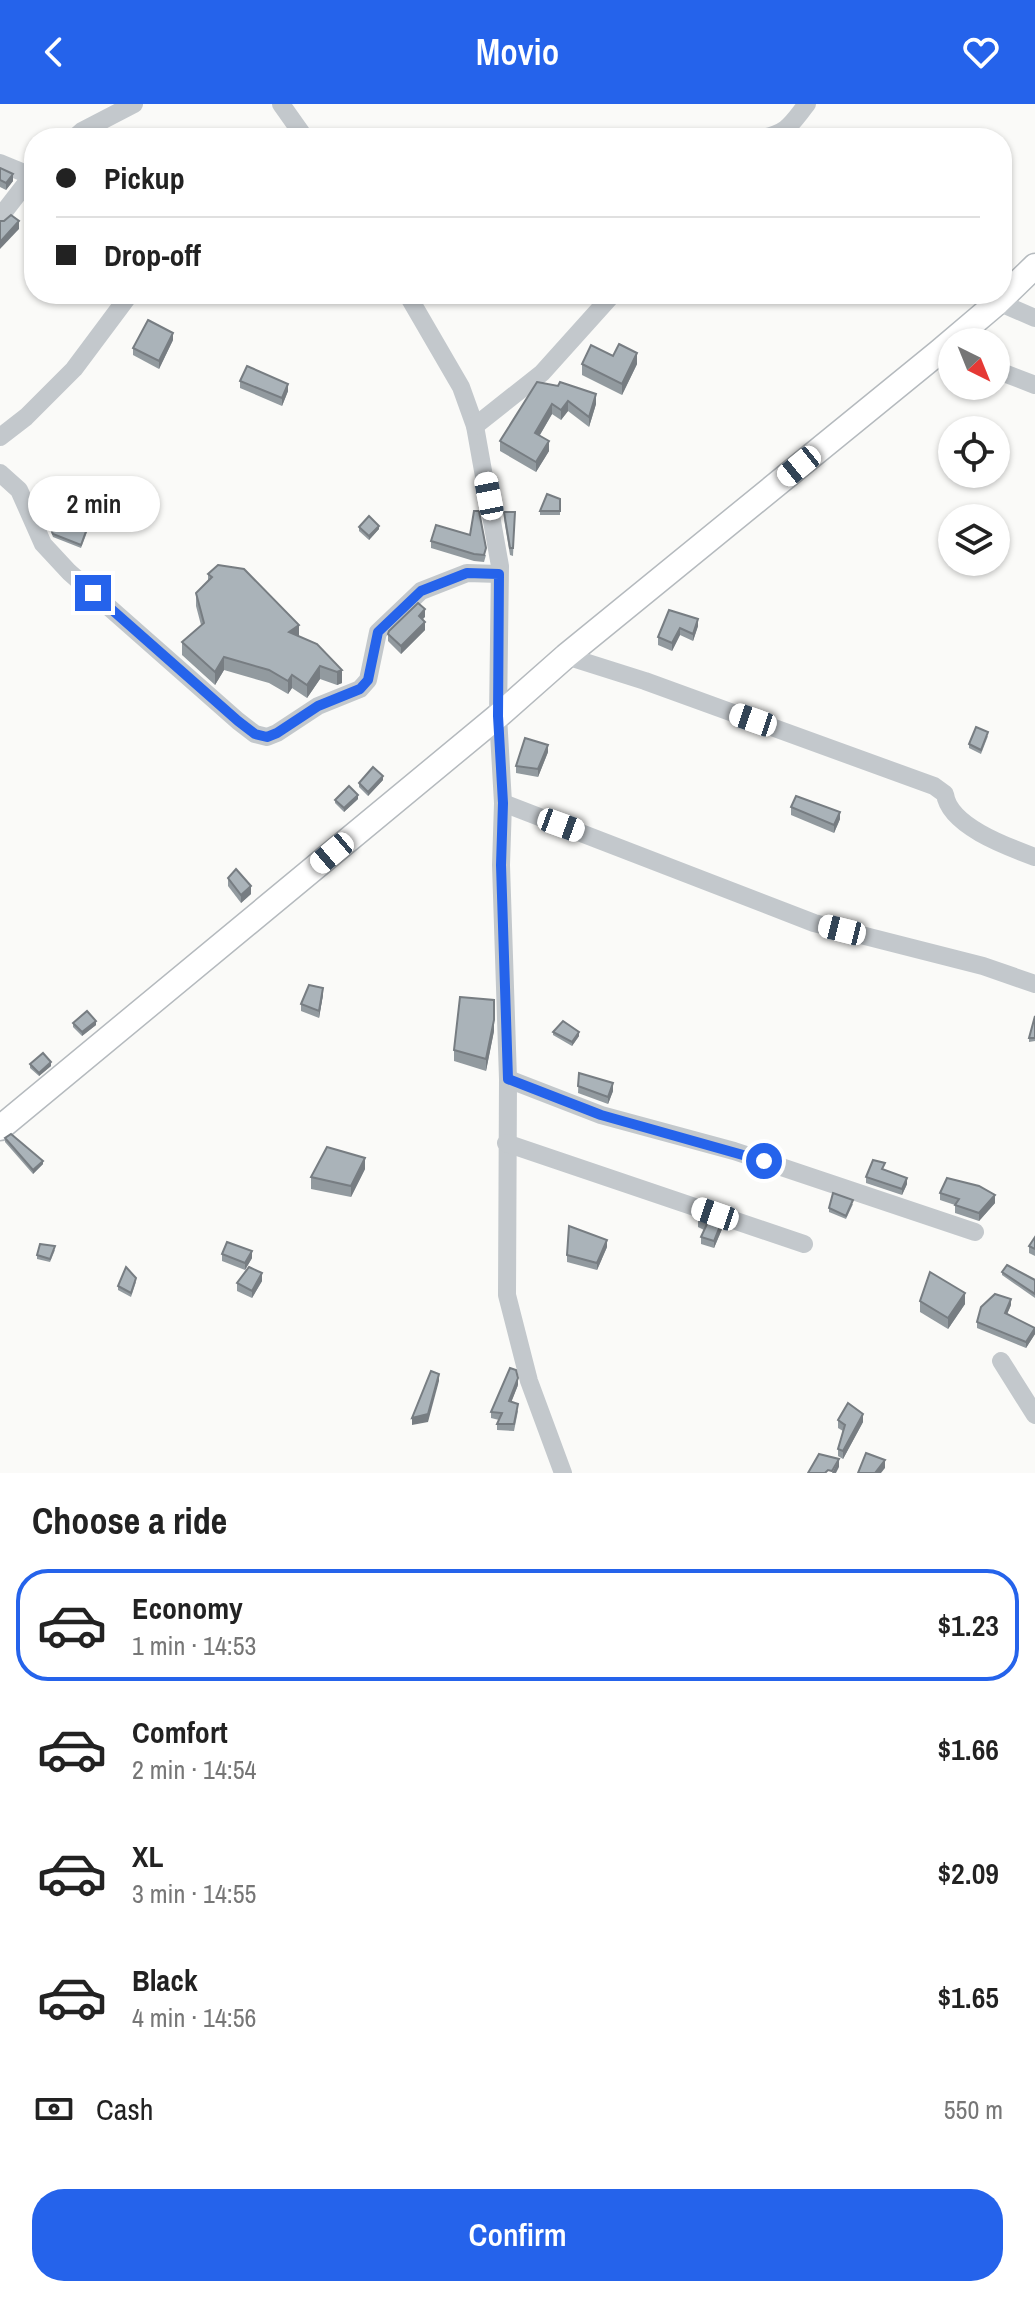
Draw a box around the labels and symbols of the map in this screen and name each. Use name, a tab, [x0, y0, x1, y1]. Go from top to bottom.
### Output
north arrow	[938, 328, 1010, 400]
car	[773, 442, 825, 490]
car	[473, 470, 505, 522]
callout: 2 min	[27, 477, 159, 533]
route end	[75, 575, 111, 611]
car	[726, 701, 780, 739]
car	[534, 806, 588, 844]
car	[306, 828, 358, 878]
car	[816, 913, 868, 947]
route start	[746, 1143, 782, 1179]
car	[688, 1195, 742, 1233]

